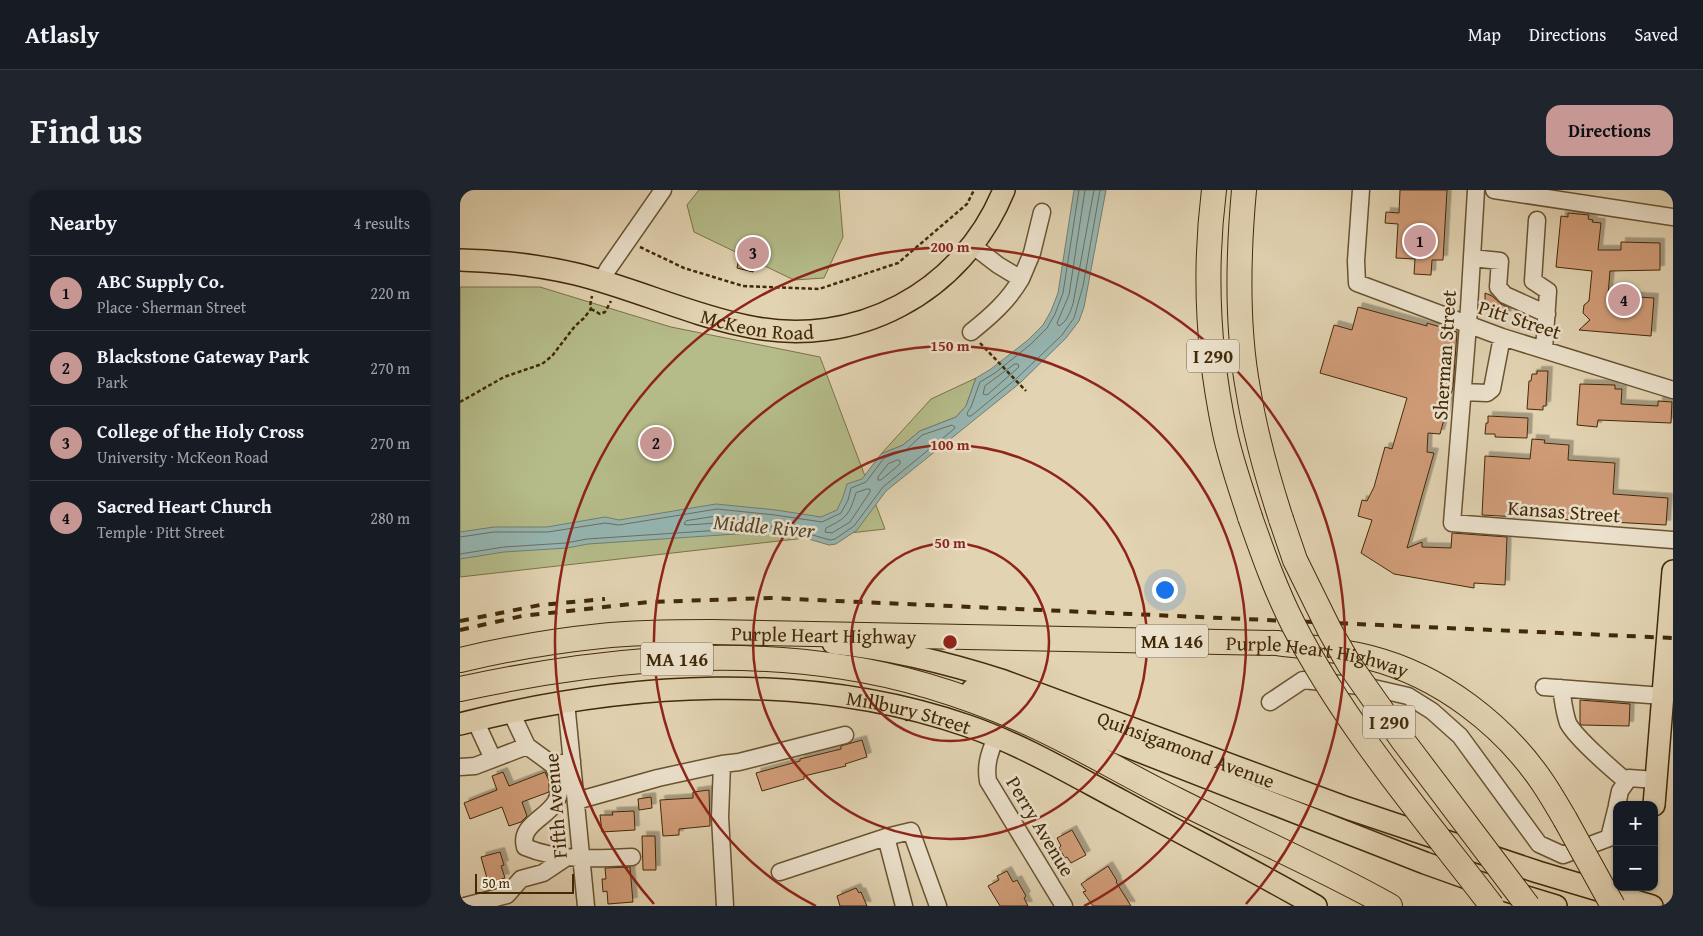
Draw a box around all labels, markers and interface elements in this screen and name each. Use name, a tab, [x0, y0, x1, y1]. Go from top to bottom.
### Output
text: Atlasly	[25, 17, 99, 52]
text: Map	[1468, 21, 1501, 48]
text: Directions	[1529, 21, 1606, 48]
text: Saved	[1634, 21, 1678, 48]
text: Find us	[30, 105, 143, 156]
button: Directions	[1546, 105, 1673, 156]
text: Nearby	[50, 207, 117, 238]
text: 4 results	[353, 211, 410, 235]
pin: 1	[1404, 222, 1436, 260]
pin: 3	[737, 234, 769, 272]
text: 200 m	[930, 236, 970, 257]
text: ABC Supply Co.	[97, 267, 224, 295]
text: 1	[62, 281, 70, 305]
text: 220 m	[370, 281, 410, 305]
pin: 4	[1608, 281, 1640, 319]
street label: Sherman Street	[1425, 289, 1463, 421]
street label: Pitt Street	[1475, 292, 1565, 346]
text: Place · Sherman Street	[97, 295, 246, 319]
street label: McKeon Road	[697, 300, 815, 346]
text: 150 m	[930, 335, 970, 356]
road number: I 290	[1187, 340, 1239, 372]
text: Blackstone Gateway Park	[97, 342, 309, 370]
text: 2	[62, 356, 70, 380]
text: 270 m	[370, 356, 410, 380]
text: Park	[97, 370, 128, 394]
text: College of the Holy Cross	[97, 417, 304, 445]
pin: 2	[640, 424, 672, 462]
text: 3	[62, 431, 70, 455]
text: 270 m	[370, 431, 410, 455]
text: 100 m	[930, 434, 970, 455]
text: University · McKeon Road	[97, 445, 268, 469]
text: Sacred Heart Church	[97, 492, 272, 520]
street label: Kansas Street	[1507, 493, 1621, 529]
text: 4	[62, 506, 70, 530]
text: 280 m	[370, 506, 410, 530]
water label: Middle River	[712, 506, 817, 546]
text: Temple · Pitt Street	[97, 520, 225, 544]
text: 50 m	[934, 532, 966, 553]
your location	[1152, 577, 1178, 603]
street label: Purple Heart Highway	[731, 618, 917, 650]
road number: MA 146	[1136, 624, 1208, 658]
street label: Purple Heart Highway	[1226, 628, 1413, 684]
centre of rings	[941, 633, 959, 651]
road number: MA 146	[641, 642, 713, 676]
street label: Millbury Street	[844, 682, 975, 741]
street label: Quinsigamond Avenue	[1094, 702, 1279, 795]
road number: I 290	[1363, 706, 1415, 738]
street label: Fifth Avenue	[536, 752, 574, 860]
street label: Perry Avenue	[1000, 770, 1082, 882]
map controls	[1613, 801, 1658, 891]
button: +	[1613, 801, 1658, 846]
button: −	[1613, 846, 1658, 891]
scale bar	[475, 871, 574, 894]
text: 50 m	[482, 873, 510, 893]

